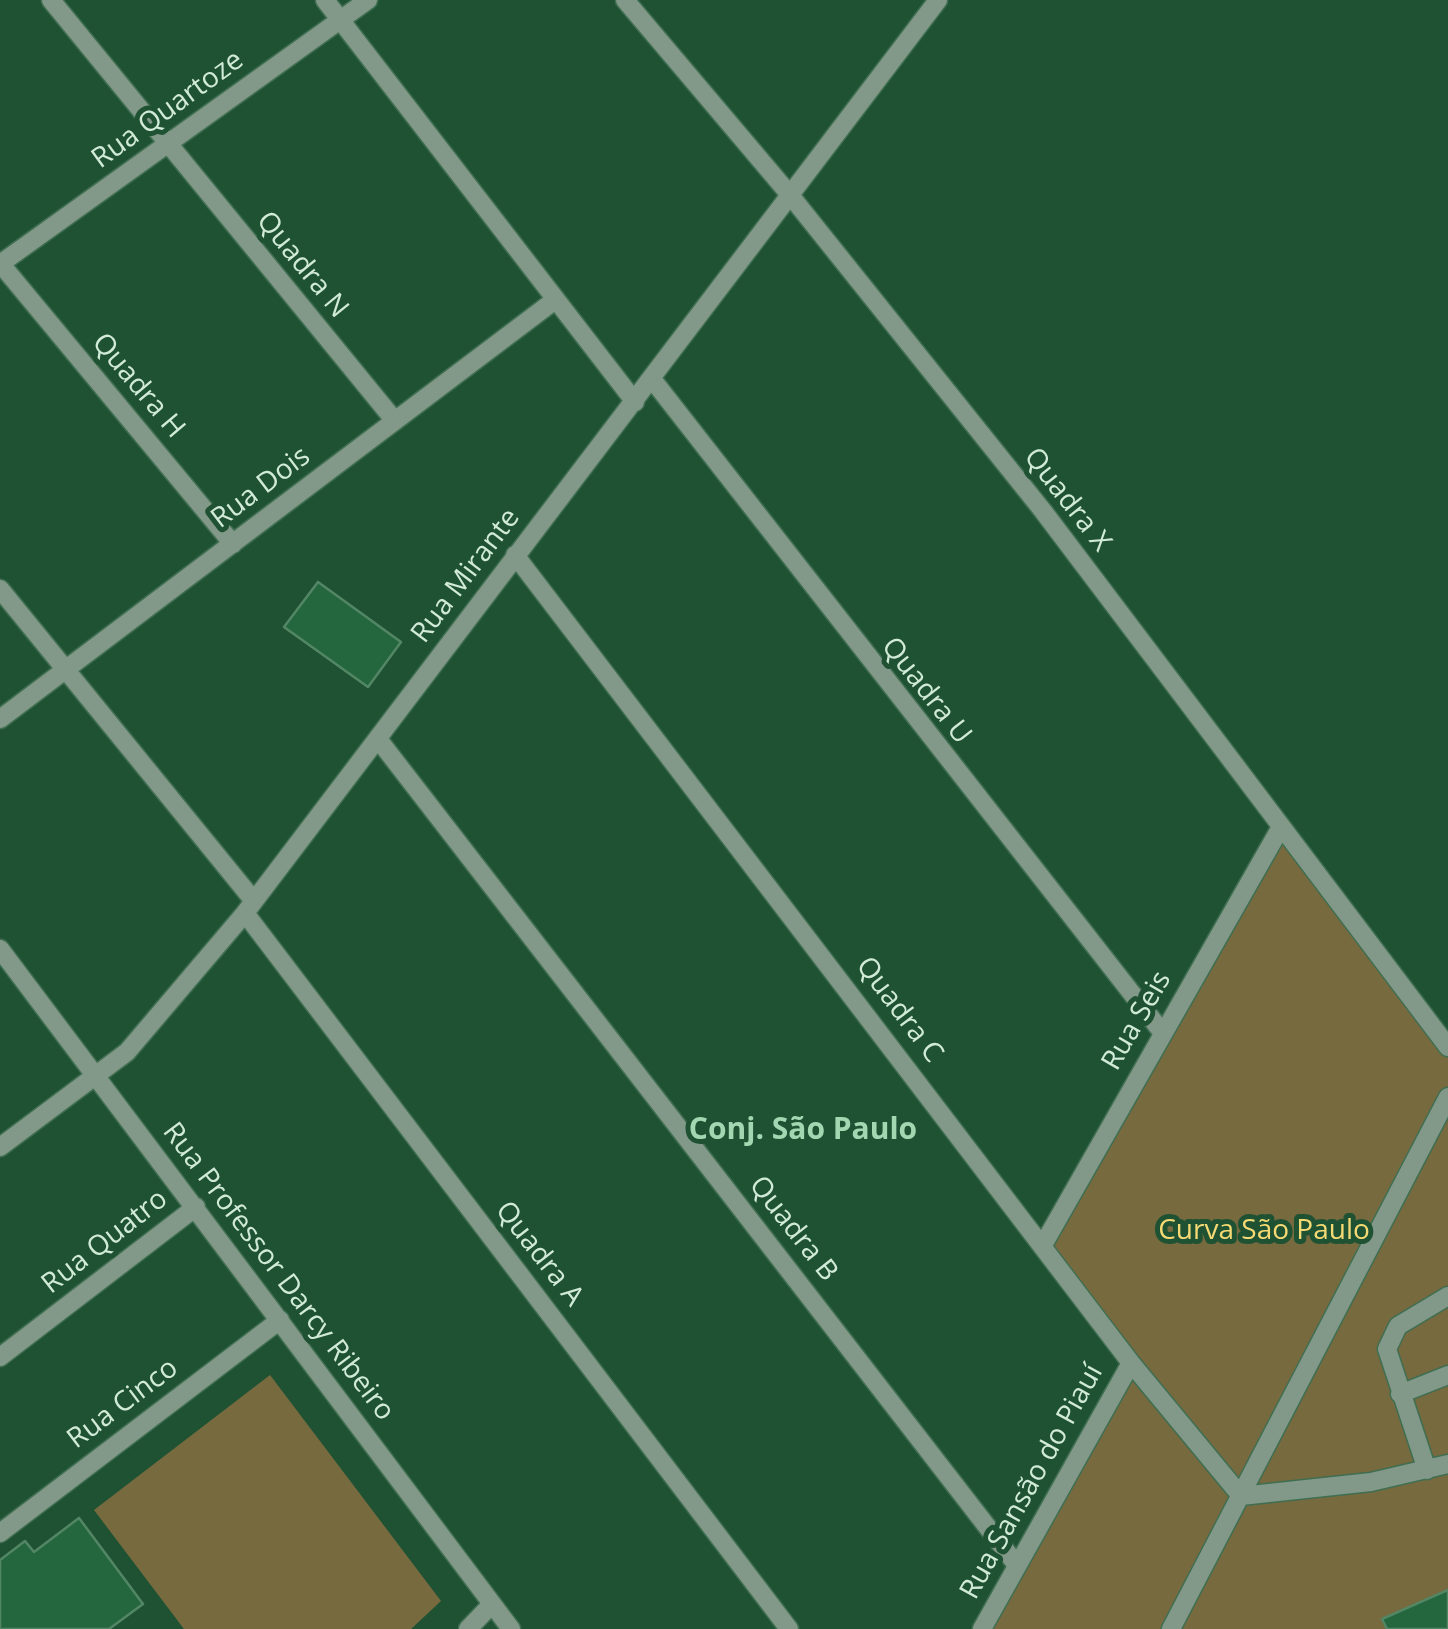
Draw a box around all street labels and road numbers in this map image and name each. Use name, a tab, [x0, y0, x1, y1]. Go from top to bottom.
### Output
street label: Rua Quartoze	[86, 44, 250, 176]
street label: Quadra N	[249, 205, 355, 325]
street label: Quadra H	[84, 327, 192, 445]
street label: Rua Dois	[205, 440, 317, 536]
street label: Quadra X	[1016, 442, 1118, 558]
street label: Rua Mirante	[405, 502, 527, 650]
street label: Quadra U	[874, 631, 978, 751]
street label: Quadra C	[848, 951, 950, 1069]
street label: Rua Seis	[1095, 965, 1179, 1077]
street label: Rua Professor Darcy Ribeiro	[155, 1116, 401, 1428]
street label: Quadra B	[742, 1170, 844, 1288]
street label: Rua Quatro	[36, 1183, 174, 1301]
street label: Quadra A	[488, 1195, 590, 1313]
street label: Rua Cinco	[61, 1352, 185, 1456]
street label: Rua Sansão do Piauí	[953, 1359, 1111, 1605]

